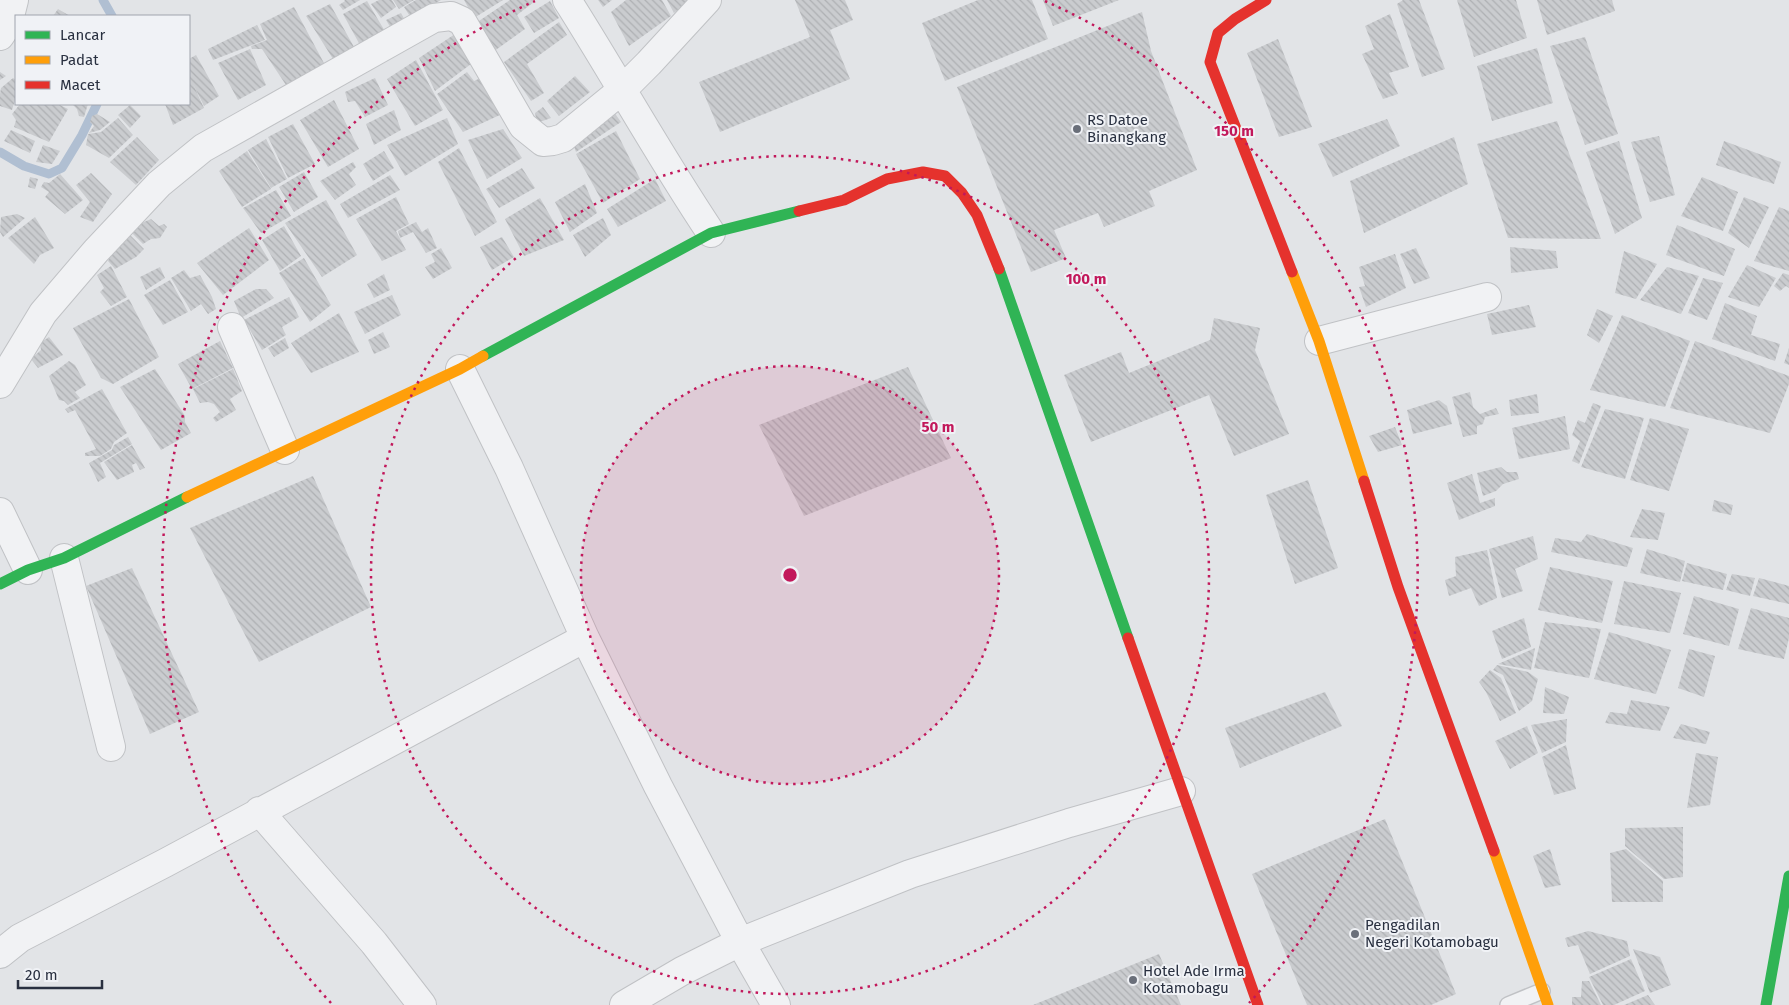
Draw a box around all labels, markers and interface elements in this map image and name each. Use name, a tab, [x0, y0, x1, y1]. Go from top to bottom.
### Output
legend	[15, 15, 190, 105]
text: Lancar	[60, 26, 105, 44]
text: Padat	[60, 51, 99, 69]
text: Macet	[60, 76, 101, 94]
place label: RS Datoe Binangkang	[1087, 111, 1166, 146]
text: 150 m	[1214, 122, 1254, 140]
marker: RS Datoe Binangkang	[1071, 123, 1083, 135]
text: 100 m	[1066, 270, 1106, 288]
text: 50 m	[921, 418, 955, 436]
centre of rings	[781, 566, 799, 584]
place label: Pengadilan Negeri Kotamobagu	[1365, 916, 1499, 951]
marker: Pengadilan Negeri Kotamobagu	[1349, 928, 1361, 940]
scale bar	[18, 958, 101, 990]
place label: Hotel Ade Irma Kotamobagu	[1143, 962, 1245, 997]
text: 20 m	[25, 966, 58, 984]
marker: Hotel Ade Irma Kotamobagu	[1127, 974, 1139, 986]

